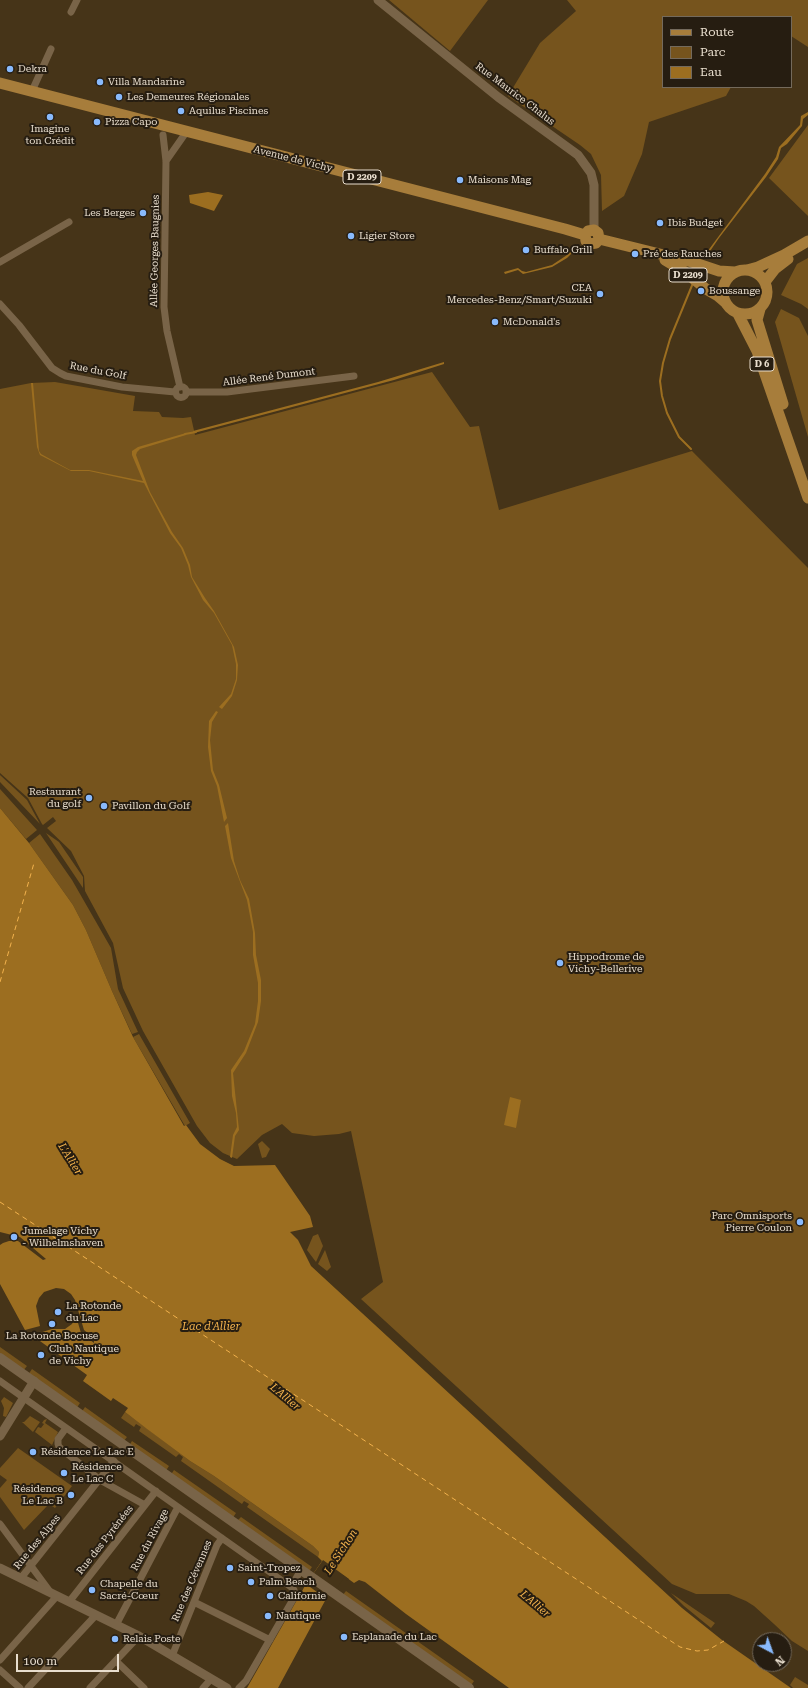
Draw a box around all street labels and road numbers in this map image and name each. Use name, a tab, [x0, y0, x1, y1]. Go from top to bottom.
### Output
street label: Rue Maurice Chalus	[473, 60, 557, 128]
street label: Avenue de Vichy	[252, 143, 334, 175]
road number: D 2209	[343, 170, 381, 184]
street label: Allée Georges Baugnies	[148, 195, 162, 307]
road number: D 2209	[669, 268, 707, 282]
road number: D 6	[750, 357, 774, 371]
street label: Rue du Golf	[69, 360, 127, 382]
street label: Allée René Dumont	[222, 365, 316, 389]
street label: Rue des Pyrénées	[74, 1503, 136, 1577]
street label: Rue du Rivage	[129, 1507, 171, 1573]
street label: Rue des Alpes	[11, 1512, 63, 1572]
street label: Rue des Cévennes	[169, 1539, 215, 1623]

